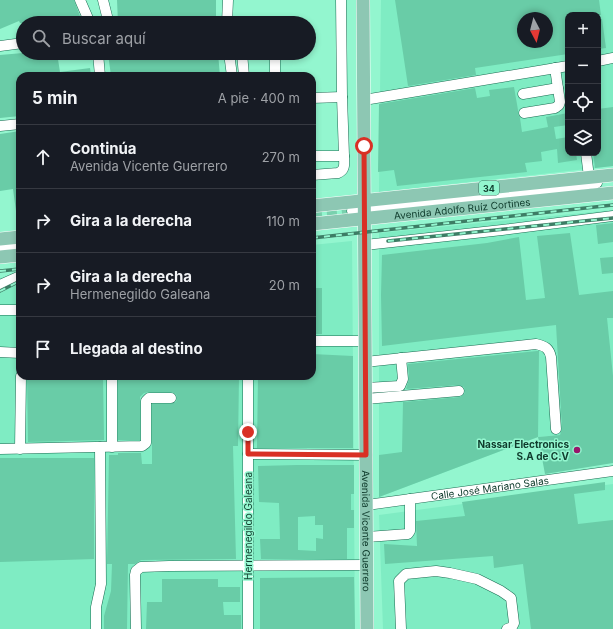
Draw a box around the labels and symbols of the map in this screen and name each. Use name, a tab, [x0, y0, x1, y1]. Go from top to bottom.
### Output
north arrow	[517, 12, 553, 48]
route start	[355, 137, 373, 155]
road number: 34	[479, 181, 499, 195]
street label: Avenida Adolfo Ruíz Cortines	[393, 196, 531, 222]
route end	[239, 423, 257, 441]
place label: Nassar Electronics S.A de C.V	[477, 438, 570, 462]
marker: Nassar Electronics S.A de C.V	[572, 445, 582, 455]
street label: Avenida Vicente Guerrero	[360, 470, 373, 592]
street label: Hermenegildo Galeana	[242, 472, 254, 580]
street label: Calle José Mariano Salas	[430, 474, 550, 502]

